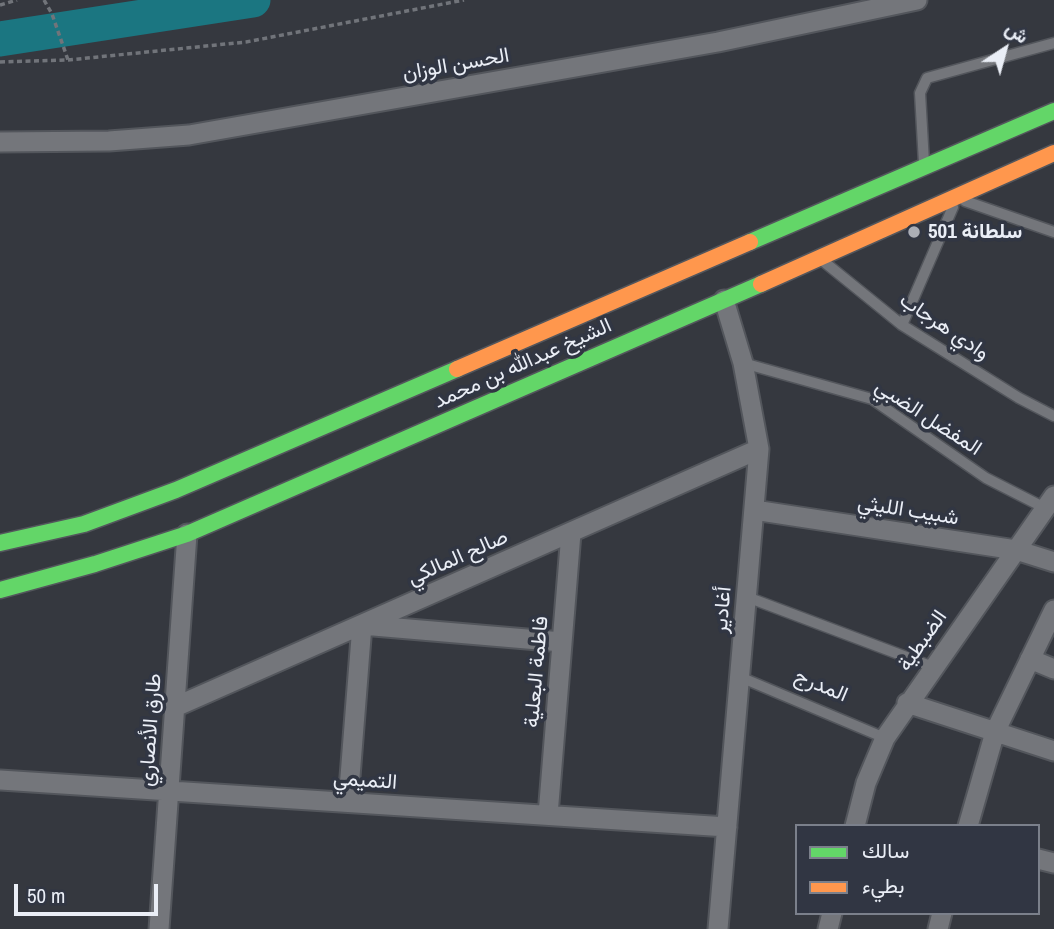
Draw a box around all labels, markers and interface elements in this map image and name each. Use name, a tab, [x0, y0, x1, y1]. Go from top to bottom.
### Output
north arrow	[970, 14, 1040, 84]
text: ش	[1000, 15, 1034, 49]
street label: الحسن الوزان	[401, 43, 511, 87]
place label: سلطانة 501	[928, 219, 1022, 245]
marker: سلطانة 501	[906, 224, 922, 240]
street label: وادي هرجاب	[894, 288, 994, 366]
street label: الشيخ عبدالله بن محمد	[430, 313, 616, 415]
street label: المفضل الضبي	[870, 374, 986, 462]
street label: شبيب الليثي	[856, 491, 960, 531]
street label: صالح المالكي	[404, 525, 512, 591]
street label: أغادير	[708, 586, 738, 634]
street label: الضبطية	[893, 606, 953, 676]
street label: فاطمة البعلية	[520, 615, 554, 729]
street label: المدرج	[791, 664, 851, 708]
street label: طارق الأنصاري	[134, 673, 168, 787]
street label: التميمي	[332, 766, 398, 796]
legend	[795, 824, 1040, 915]
text: سالك	[862, 836, 909, 865]
scale bar	[18, 870, 161, 914]
text: بطيء	[862, 871, 905, 900]
text: 50 m	[27, 881, 65, 910]

